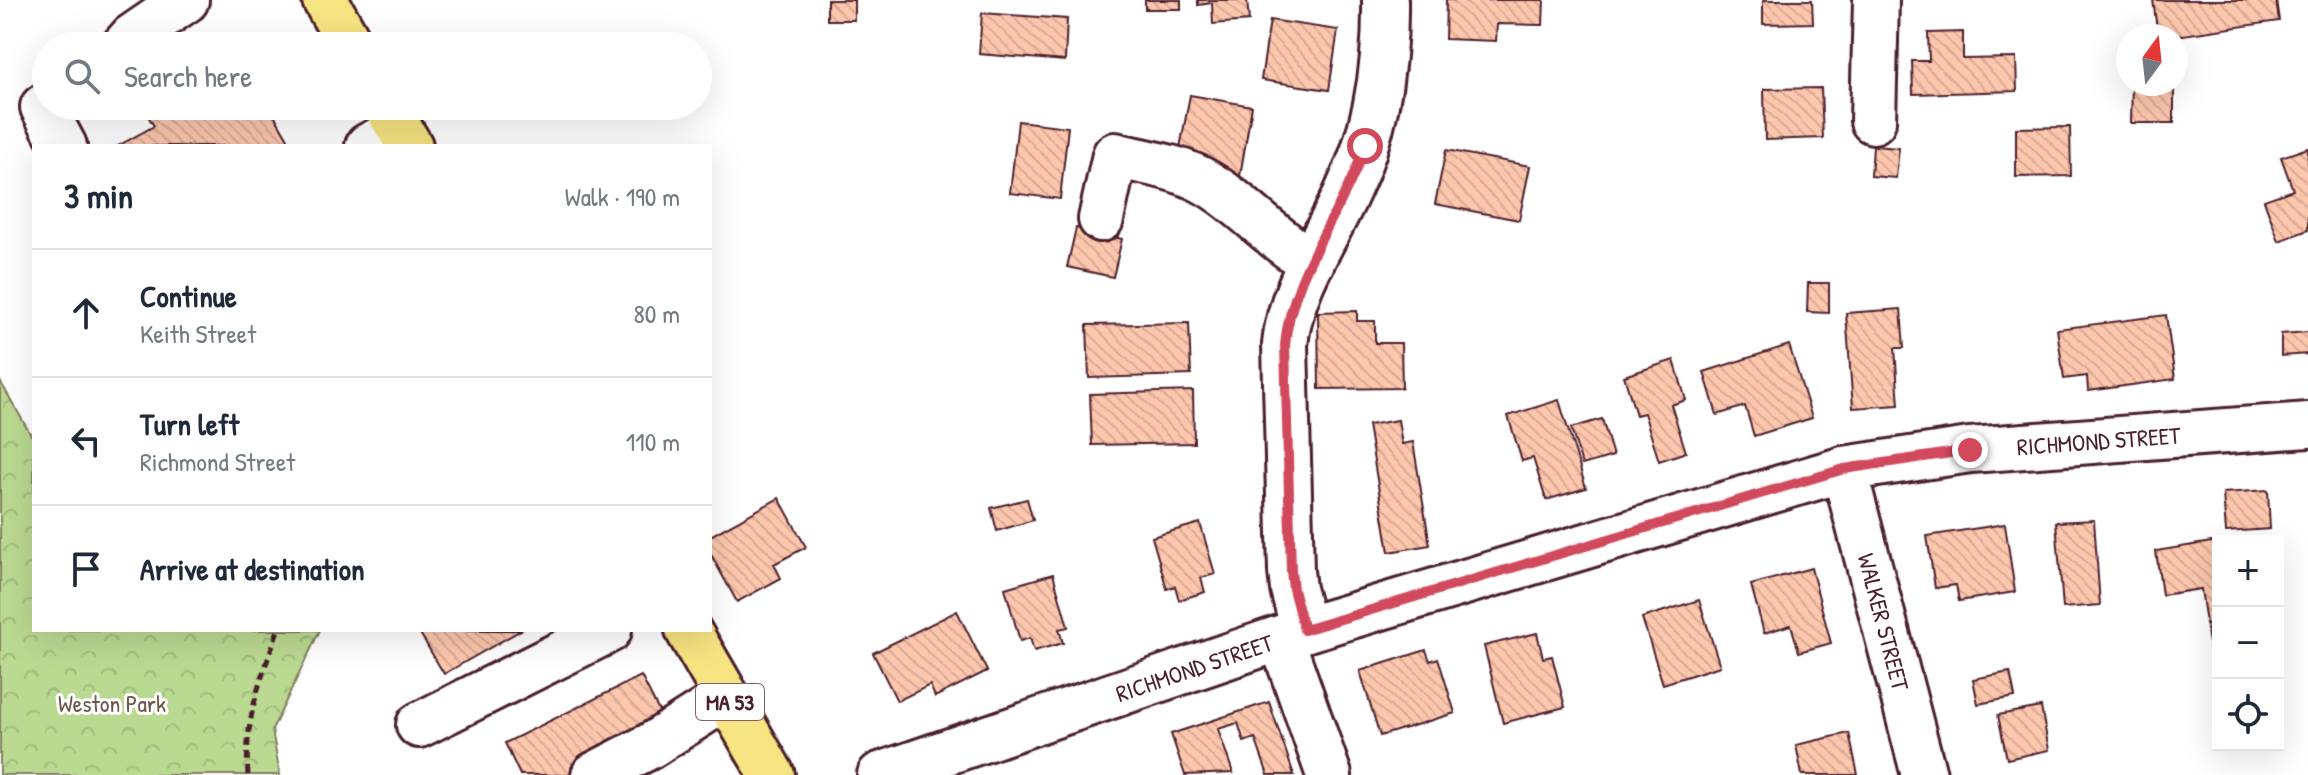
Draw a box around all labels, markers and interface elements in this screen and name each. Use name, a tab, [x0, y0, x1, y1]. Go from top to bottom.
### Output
north arrow	[2116, 24, 2188, 96]
search box	[32, 32, 712, 120]
icon: search	[60, 54, 104, 98]
text: Search here	[124, 56, 252, 96]
route start	[1347, 128, 1383, 164]
text: 3 min	[64, 173, 133, 219]
text: Walk · 190 m	[565, 179, 680, 214]
text: Continue	[140, 276, 237, 316]
icon: ahead	[64, 291, 108, 335]
text: 80 m	[633, 296, 680, 331]
text: Keith Street	[140, 316, 256, 351]
text: Turn left	[140, 404, 239, 444]
street label: RICHMOND STREET	[2016, 418, 2182, 462]
icon: left	[64, 419, 108, 463]
text: 110 m	[626, 424, 680, 459]
route end	[1952, 432, 1988, 468]
text: Richmond Street	[140, 444, 295, 479]
map controls	[2212, 535, 2284, 751]
button: +	[2212, 535, 2284, 607]
icon: arrive	[64, 547, 108, 591]
text: Arrive at destination	[140, 549, 365, 589]
street label: WALKER STREET	[1851, 550, 1917, 695]
button: −	[2212, 607, 2284, 679]
street label: RICHMOND STREET	[1111, 626, 1278, 709]
button: locate	[2212, 679, 2284, 751]
road number: MA 53	[696, 684, 764, 720]
park label: Weston Park	[58, 687, 166, 719]

